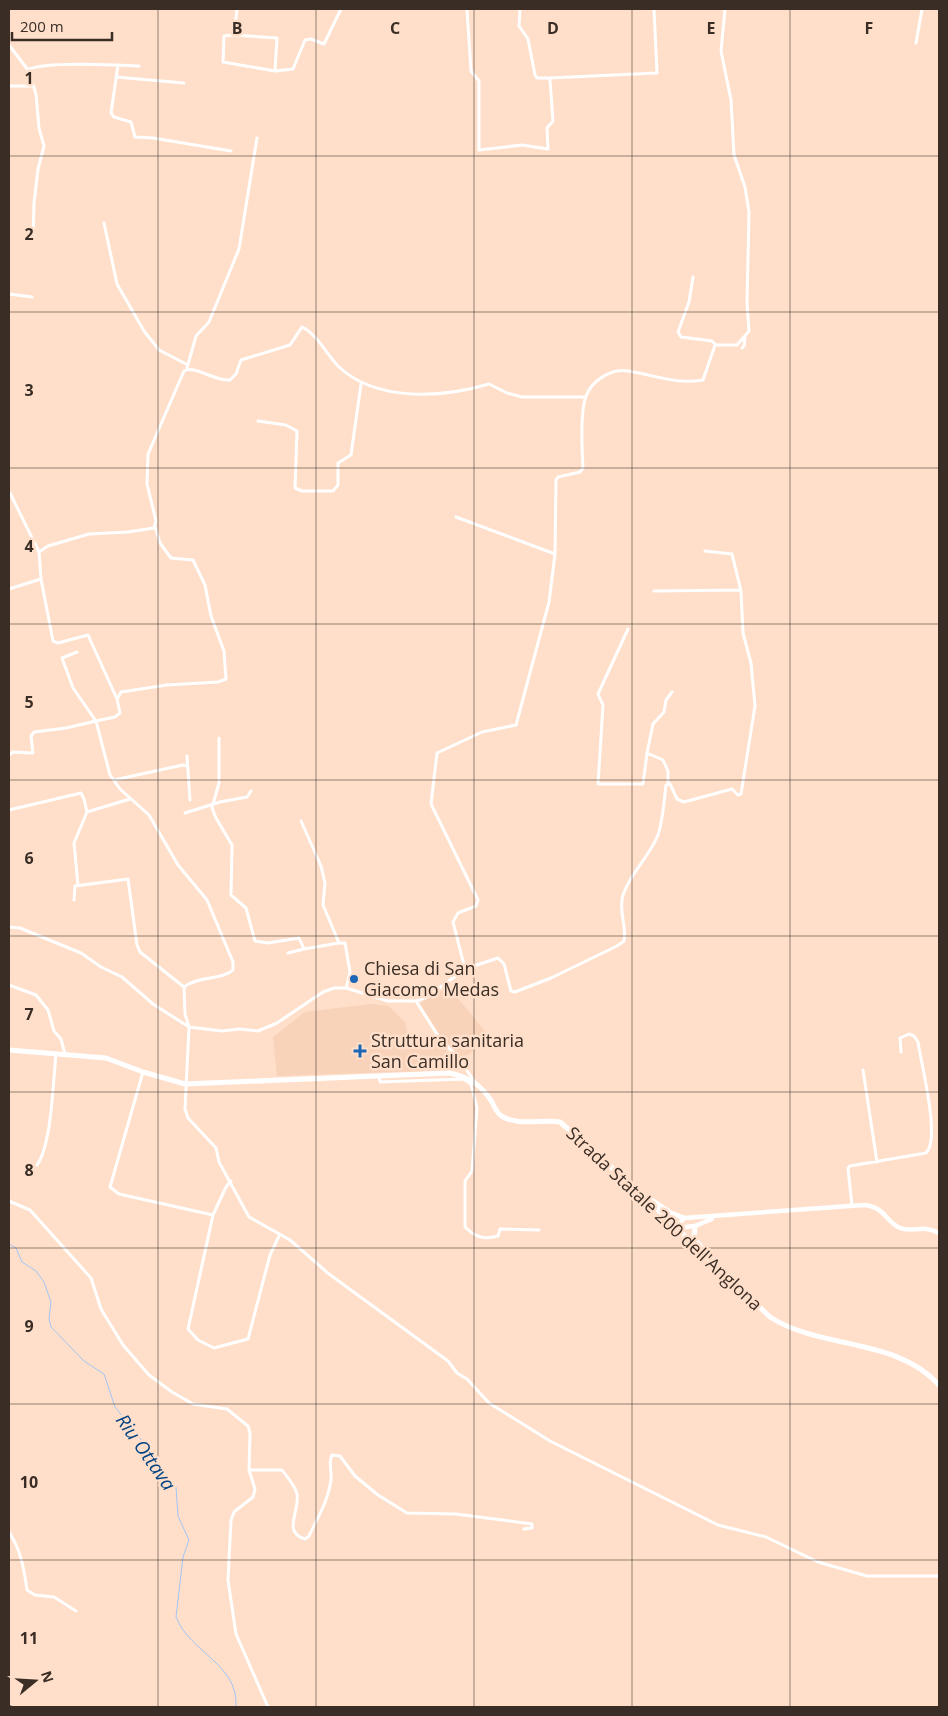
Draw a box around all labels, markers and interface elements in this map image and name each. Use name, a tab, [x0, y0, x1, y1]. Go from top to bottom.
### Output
scale bar	[12, 10, 112, 42]
text: 200 m	[20, 16, 64, 36]
text: B	[232, 17, 242, 39]
text: C	[390, 17, 400, 39]
text: D	[547, 17, 559, 39]
text: E	[707, 17, 716, 39]
text: F	[865, 17, 873, 39]
text: 1	[24, 67, 34, 89]
text: 2	[24, 223, 34, 245]
text: 3	[24, 379, 34, 401]
text: 4	[24, 535, 34, 557]
text: 5	[24, 691, 34, 713]
text: 6	[24, 847, 34, 869]
place label: Chiesa di San Giacomo Medas	[364, 956, 499, 1001]
marker: Chiesa di San Giacomo Medas	[348, 973, 360, 985]
text: 7	[24, 1003, 34, 1025]
place label: Struttura sanitaria San Camillo	[371, 1028, 524, 1073]
marker: Struttura sanitaria San Camillo	[353, 1044, 367, 1058]
street label: Strada Statale 200 dell'Anglona	[562, 1121, 768, 1316]
text: 8	[24, 1159, 34, 1181]
text: 9	[24, 1315, 34, 1337]
water label: Riu Ottava	[110, 1409, 182, 1496]
text: 10	[20, 1471, 38, 1493]
text: 11	[20, 1627, 38, 1649]
north arrow	[10, 1656, 60, 1706]
text: N	[37, 1668, 59, 1685]

